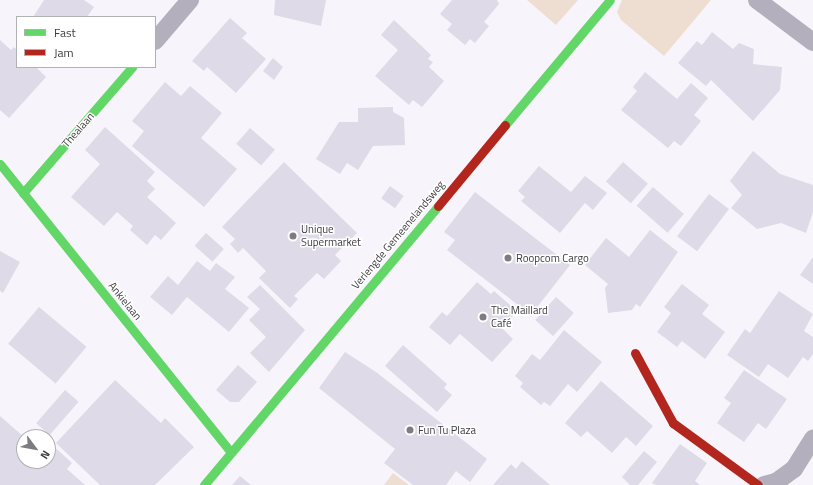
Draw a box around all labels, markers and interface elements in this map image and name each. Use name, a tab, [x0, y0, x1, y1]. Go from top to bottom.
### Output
legend	[16, 16, 156, 68]
text: Fast	[54, 23, 76, 42]
text: Jam	[54, 43, 74, 62]
street label: Thealaan	[59, 110, 97, 150]
street label: Verlengde Gemeenelandsweg	[349, 178, 447, 292]
place label: Unique Supermarket	[301, 223, 361, 249]
marker: Unique Supermarket	[288, 231, 298, 241]
place label: Roopcom Cargo	[516, 251, 589, 265]
marker: Roopcom Cargo	[503, 253, 513, 263]
street label: Ankielaan	[106, 279, 144, 323]
place label: The Maillard Café	[491, 304, 548, 330]
marker: The Maillard Café	[478, 312, 488, 322]
place label: Fun Tu Plaza	[418, 423, 476, 437]
marker: Fun Tu Plaza	[405, 425, 415, 435]
north arrow	[16, 429, 56, 469]
text: N	[37, 447, 54, 462]

